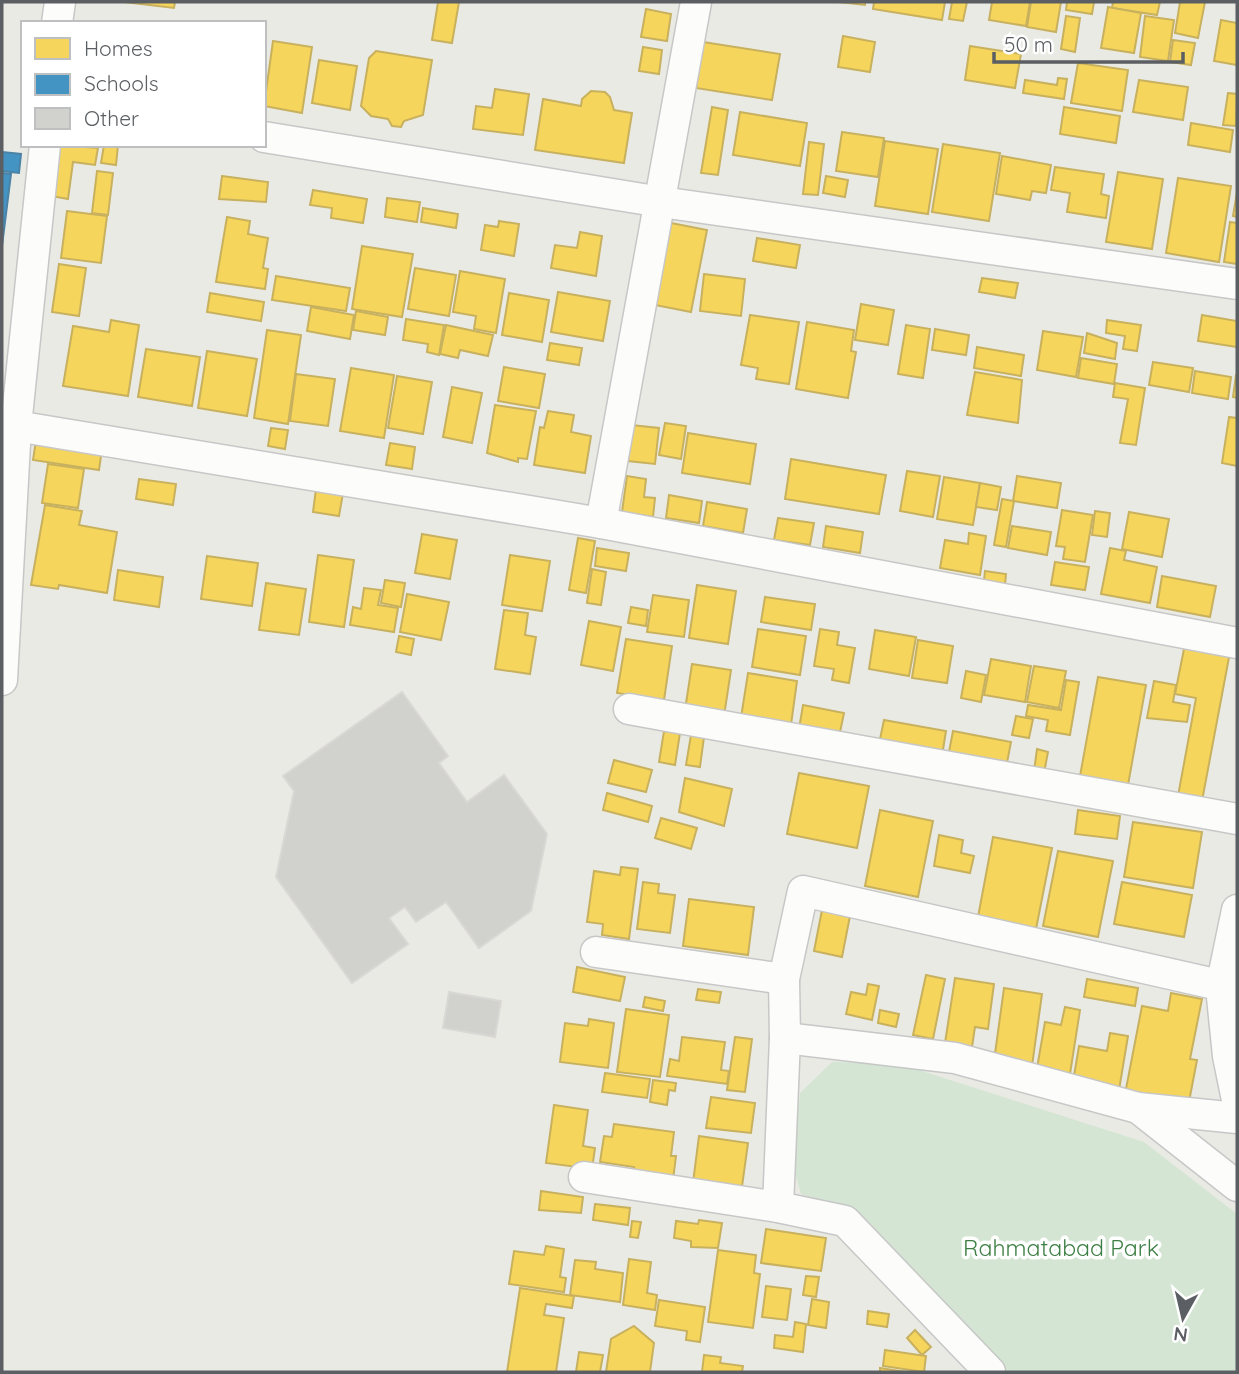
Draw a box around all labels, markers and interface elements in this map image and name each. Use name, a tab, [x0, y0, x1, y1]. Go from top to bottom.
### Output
legend	[21, 21, 266, 147]
scale bar	[994, 21, 1183, 65]
text: 50 m	[1004, 31, 1053, 57]
text: Homes	[84, 35, 153, 61]
text: Schools	[84, 70, 159, 96]
text: Other	[84, 105, 139, 131]
park label: Rahmatabad Park	[963, 1233, 1159, 1262]
north arrow	[1148, 1283, 1218, 1353]
text: N	[1172, 1322, 1189, 1348]

